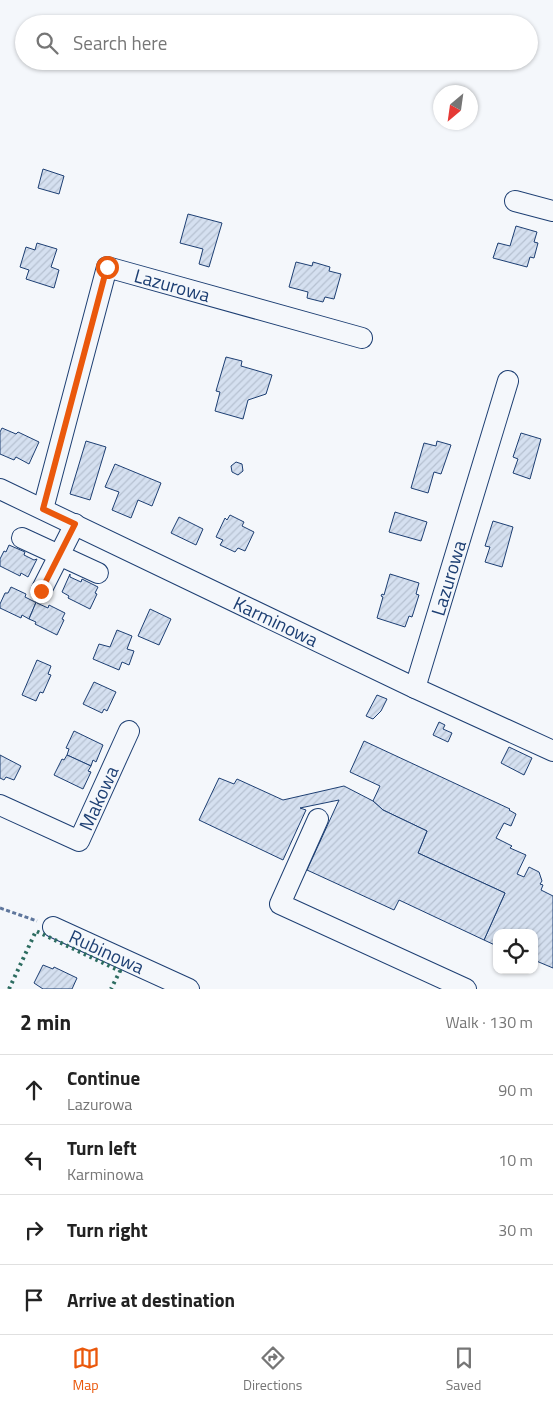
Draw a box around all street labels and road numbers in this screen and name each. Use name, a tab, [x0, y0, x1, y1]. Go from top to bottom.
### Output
street label: Lazurowa	[131, 260, 214, 309]
street label: Lazurowa	[423, 536, 473, 619]
street label: Karminowa	[229, 588, 324, 654]
street label: Makowa	[71, 760, 126, 835]
street label: Rubinowa	[64, 921, 150, 981]

